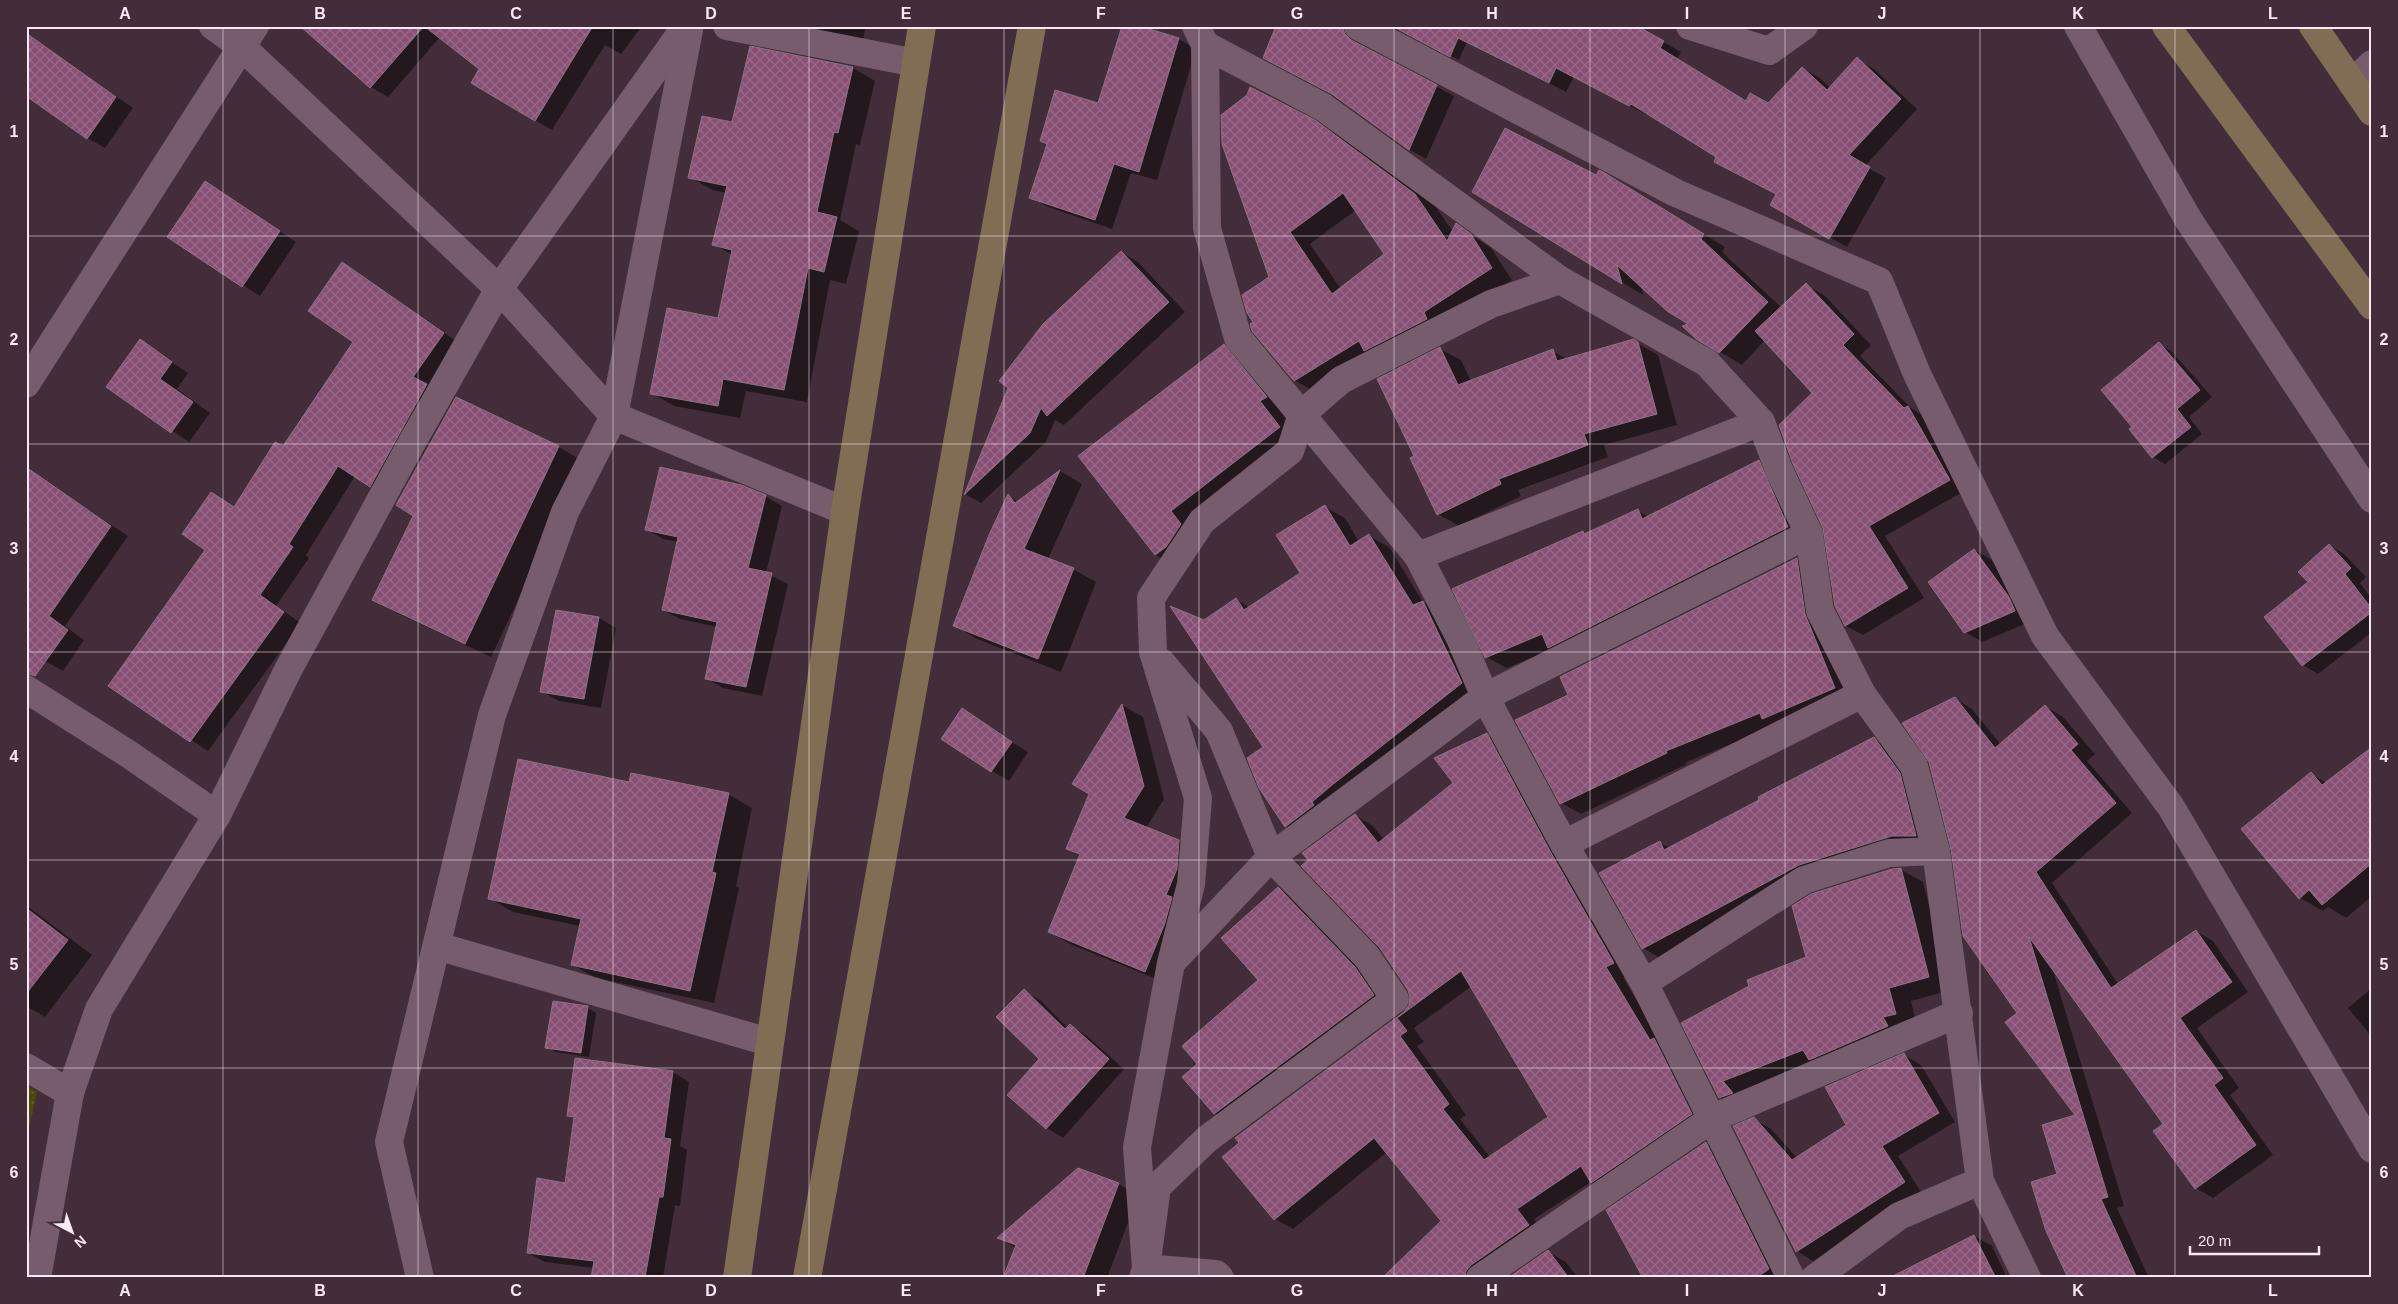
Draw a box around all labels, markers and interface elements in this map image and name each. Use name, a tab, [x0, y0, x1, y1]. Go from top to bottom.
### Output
text: A	[119, 5, 131, 22]
text: B	[314, 5, 326, 22]
text: C	[510, 5, 522, 22]
text: D	[705, 5, 717, 22]
text: E	[901, 5, 912, 22]
text: F	[1096, 5, 1106, 22]
text: G	[1291, 5, 1303, 22]
text: H	[1486, 5, 1498, 22]
text: I	[1685, 5, 1689, 22]
text: J	[1878, 5, 1886, 22]
text: K	[2072, 5, 2084, 22]
text: L	[2268, 5, 2278, 22]
text: 1	[10, 123, 19, 140]
text: 1	[2380, 123, 2389, 140]
text: 2	[10, 331, 19, 348]
text: 2	[2380, 331, 2389, 348]
text: 3	[10, 540, 19, 557]
text: 3	[2380, 540, 2389, 557]
text: 4	[10, 748, 19, 765]
text: 4	[2380, 748, 2389, 765]
text: 5	[10, 956, 19, 973]
text: 5	[2380, 956, 2389, 973]
text: 6	[10, 1164, 19, 1181]
text: 6	[2380, 1164, 2389, 1181]
north arrow	[48, 1206, 98, 1256]
scale bar	[2190, 1224, 2319, 1256]
text: N	[71, 1232, 90, 1251]
text: 20 m	[2198, 1232, 2231, 1249]
text: A	[119, 1282, 131, 1299]
text: B	[314, 1282, 326, 1299]
text: C	[510, 1282, 522, 1299]
text: D	[705, 1282, 717, 1299]
text: E	[901, 1282, 912, 1299]
text: F	[1096, 1282, 1106, 1299]
text: G	[1291, 1282, 1303, 1299]
text: H	[1486, 1282, 1498, 1299]
text: I	[1685, 1282, 1689, 1299]
text: J	[1878, 1282, 1886, 1299]
text: K	[2072, 1282, 2084, 1299]
text: L	[2268, 1282, 2278, 1299]

